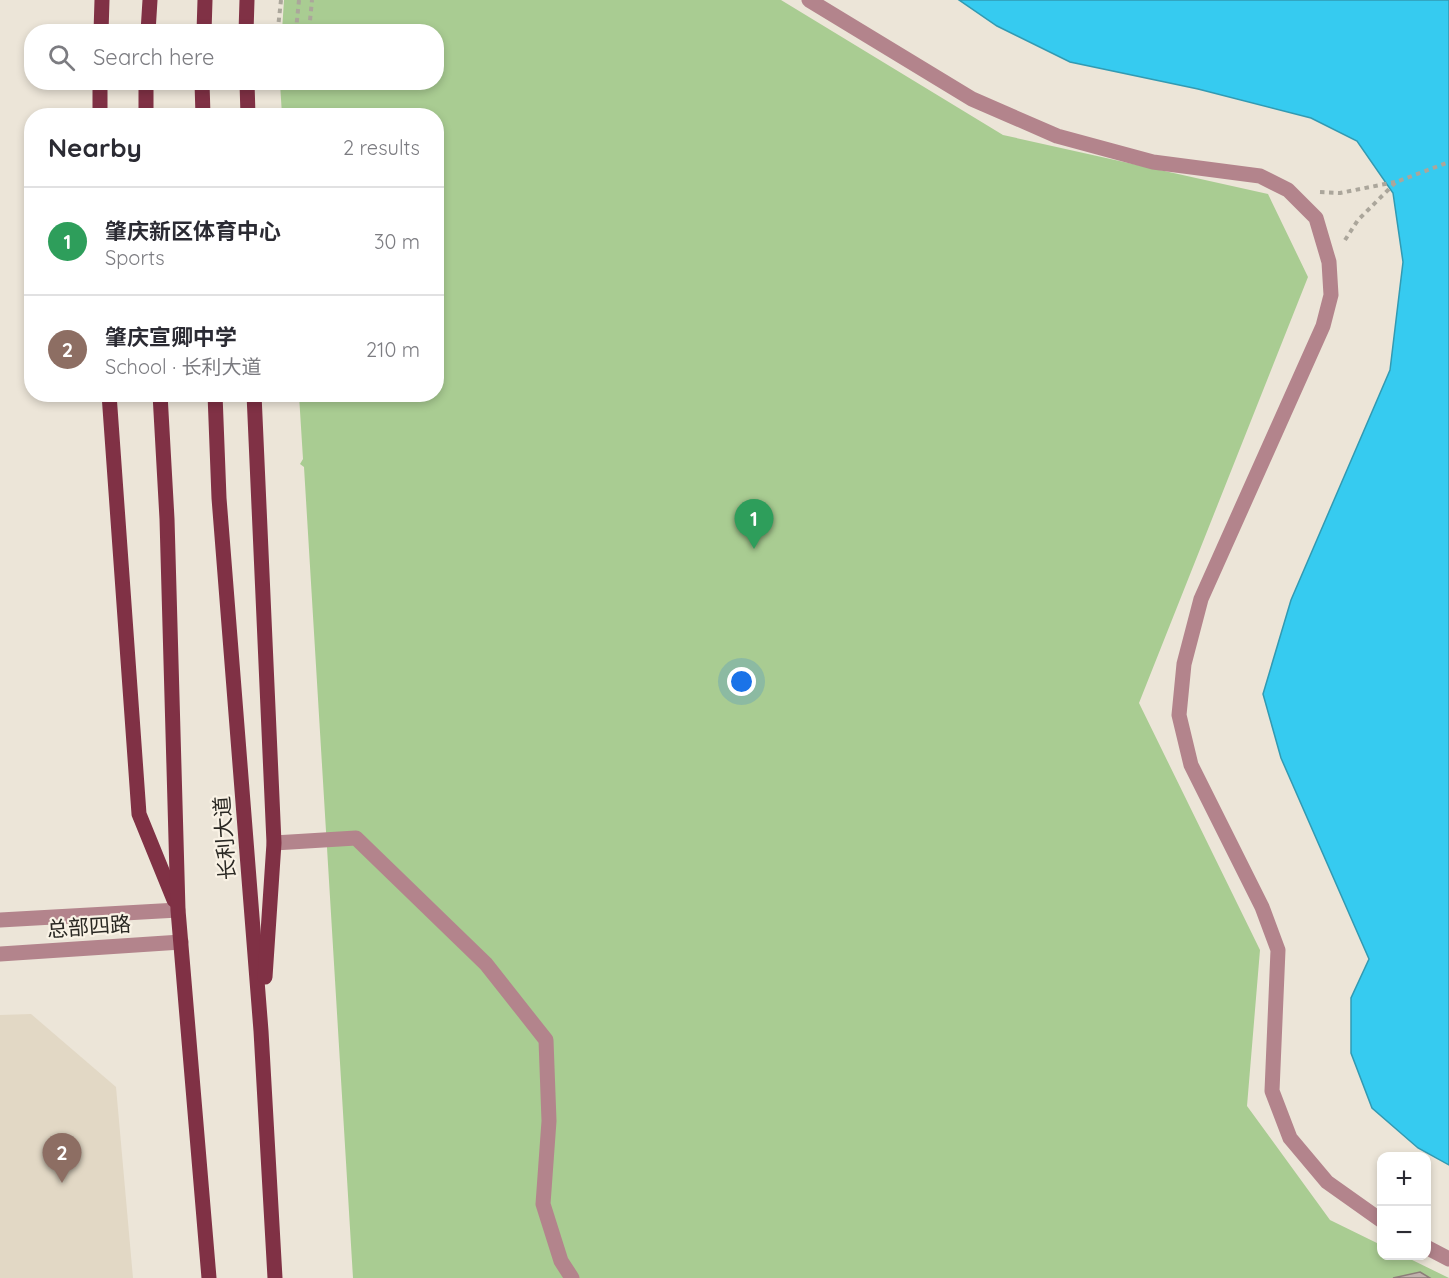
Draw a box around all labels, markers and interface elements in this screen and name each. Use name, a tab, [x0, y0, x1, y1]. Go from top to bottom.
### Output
search box	[24, 24, 444, 90]
icon: search	[45, 41, 78, 74]
text: Search here	[93, 43, 214, 71]
text: Nearby	[48, 131, 142, 164]
text: 2 results	[343, 135, 420, 160]
text: 肇庆新区体育中心	[105, 217, 281, 245]
text: 1	[64, 229, 71, 254]
text: 30 m	[374, 229, 420, 254]
text: Sports	[105, 245, 165, 270]
text: 肇庆宣卿中学	[105, 323, 237, 351]
text: 2	[62, 337, 73, 362]
text: 210 m	[366, 337, 420, 362]
text: School · 长利大道	[105, 354, 262, 379]
pin: 1	[734, 500, 774, 549]
your location	[727, 667, 756, 696]
street label: 长利大道	[208, 795, 240, 881]
street label: 总部四路	[46, 910, 132, 942]
pin: 2	[42, 1134, 82, 1183]
map controls	[1377, 1152, 1431, 1260]
button: +	[1377, 1152, 1431, 1206]
button: −	[1377, 1206, 1431, 1260]

